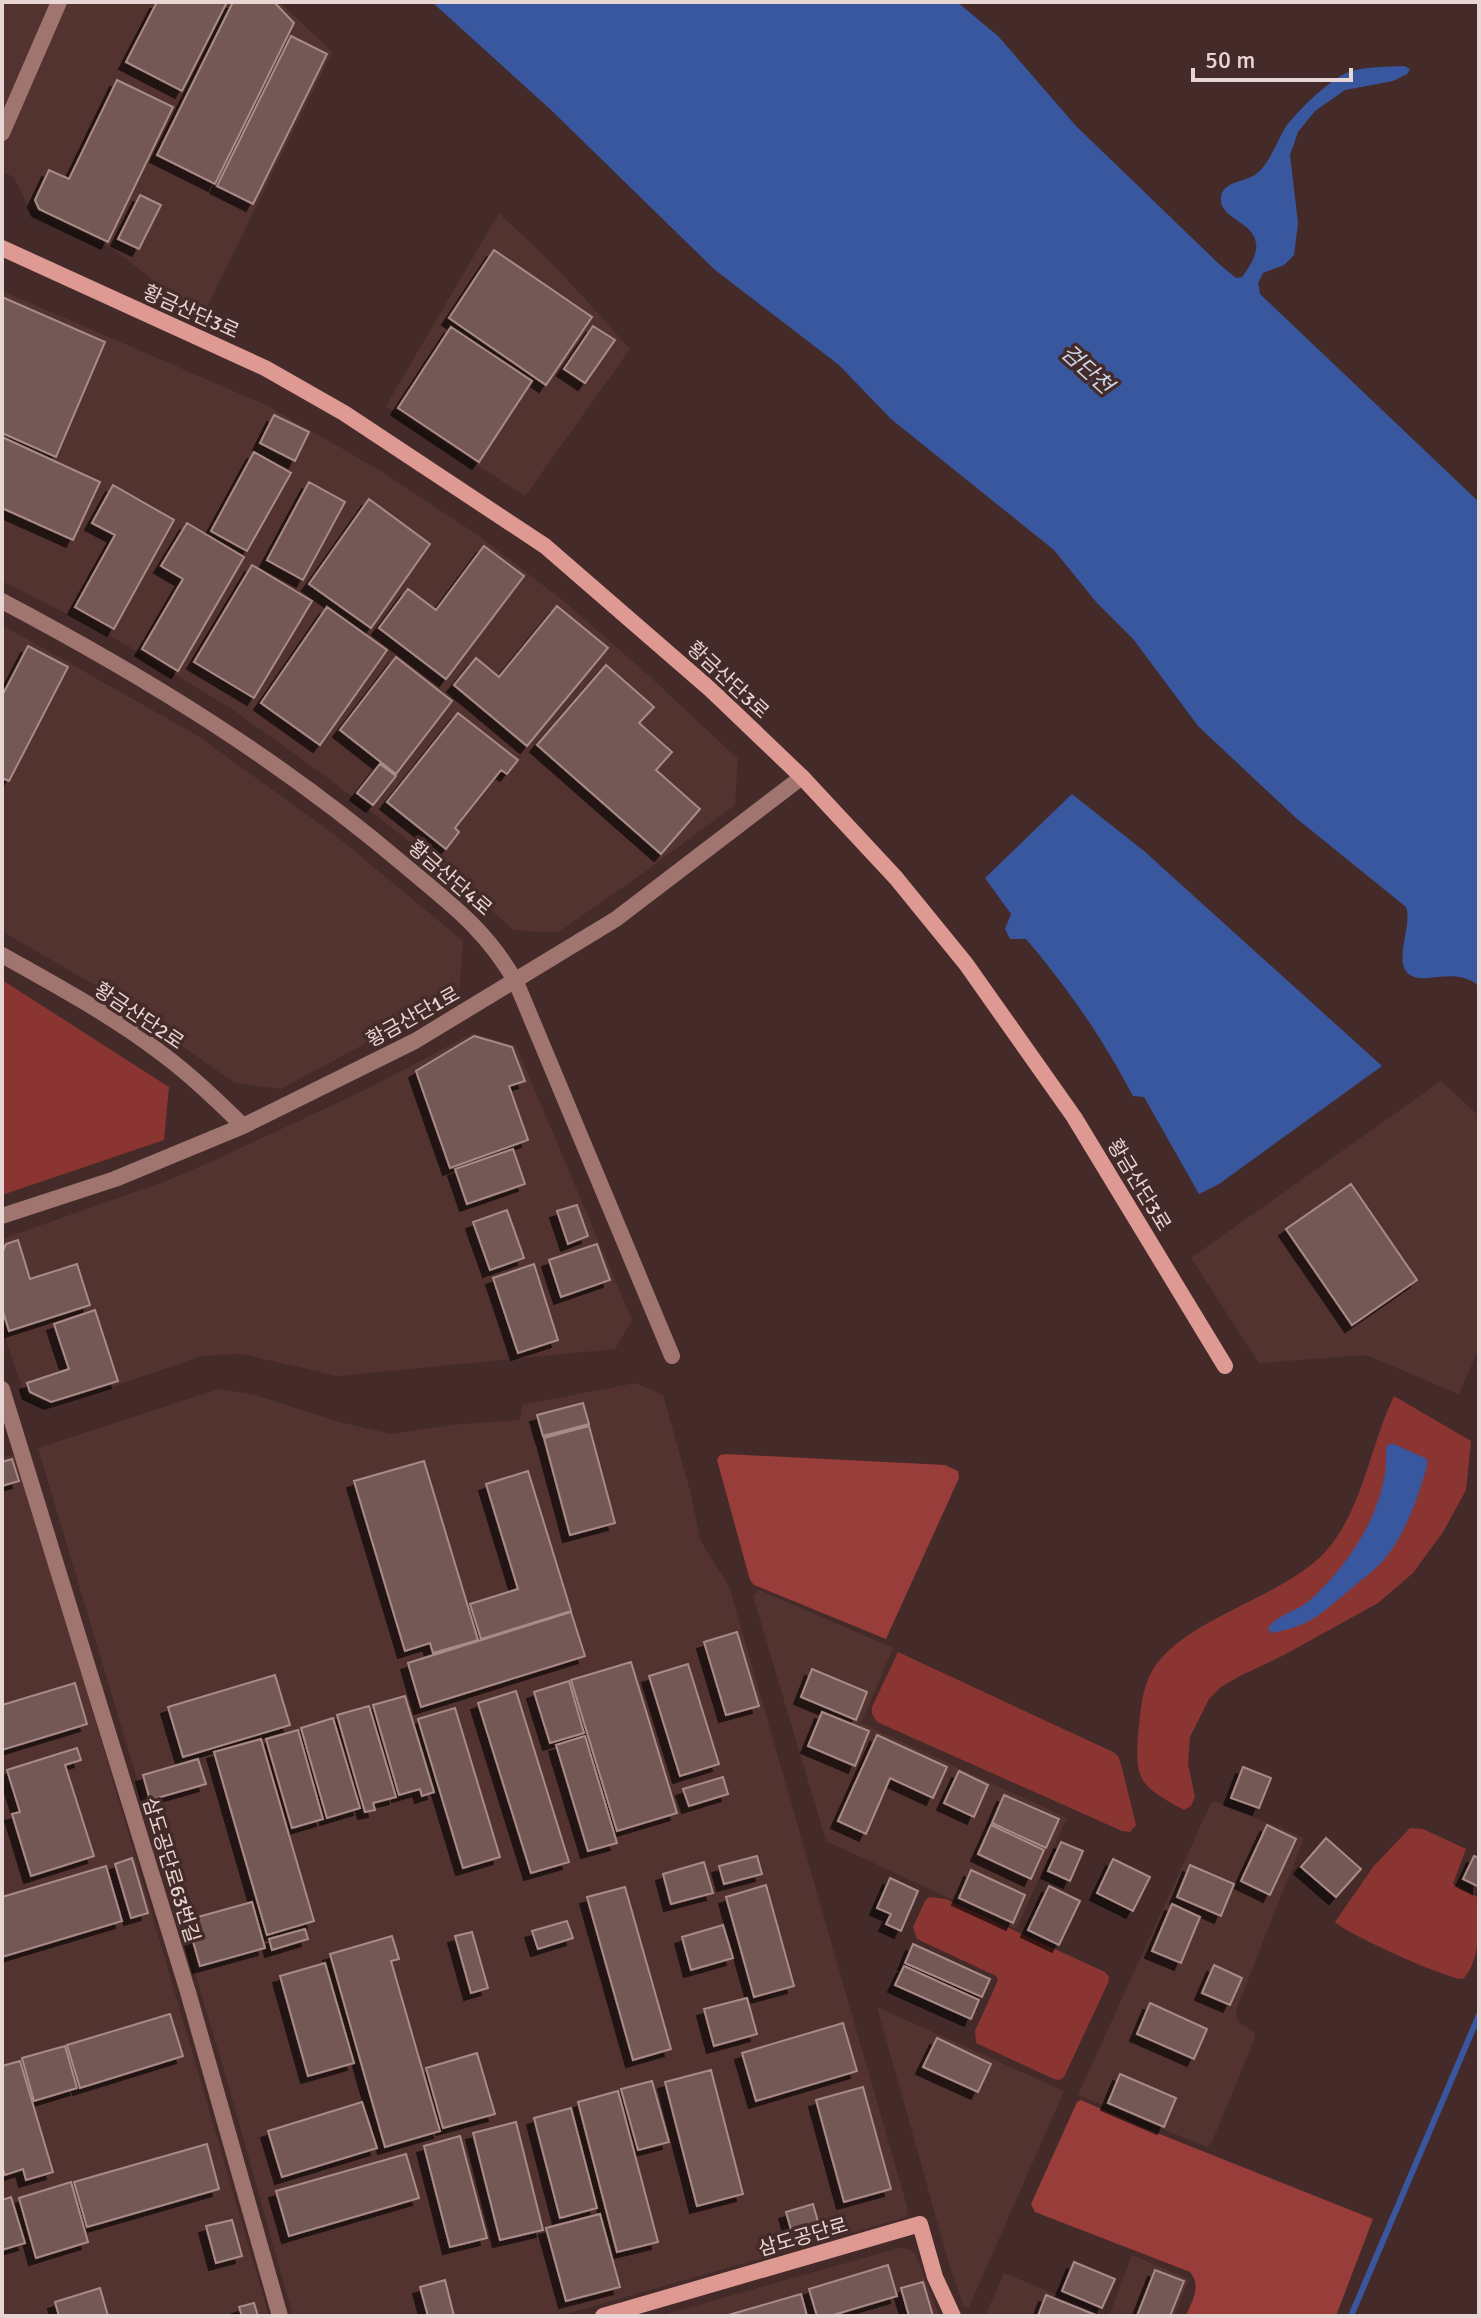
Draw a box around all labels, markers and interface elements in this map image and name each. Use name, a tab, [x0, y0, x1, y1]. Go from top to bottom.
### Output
scale bar	[1193, 32, 1351, 82]
text: 50 m	[1205, 45, 1255, 75]
street label: 황금산단3로	[139, 280, 243, 344]
water label: 검단천	[1055, 339, 1121, 401]
street label: 황금산단3로	[682, 636, 774, 724]
street label: 황금산단4로	[403, 835, 497, 921]
street label: 황금산단2로	[89, 977, 189, 1055]
street label: 황금산단1로	[362, 981, 464, 1053]
street label: 황금산단3로	[1102, 1134, 1176, 1236]
street label: 삼도공단로63번길	[137, 1794, 205, 1946]
street label: 삼도공단로	[755, 2212, 851, 2262]

